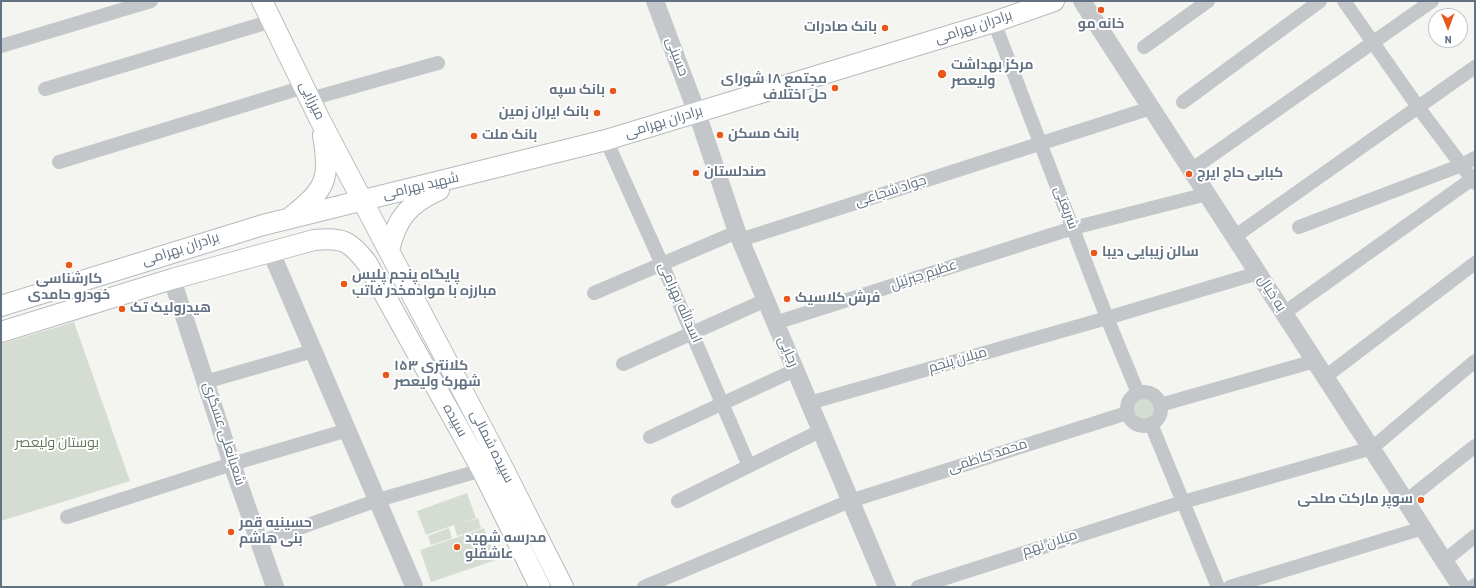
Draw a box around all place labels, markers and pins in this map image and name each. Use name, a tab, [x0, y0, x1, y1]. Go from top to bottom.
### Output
marker: خانه مو	[1096, 5, 1106, 15]
place label: خانه مو	[1078, 17, 1124, 33]
place label: بانک صادرات	[804, 20, 877, 36]
marker: بانک صادرات	[880, 23, 890, 33]
place label: مرکز بهداشت ولیعصر	[951, 58, 1034, 90]
marker: مرکز بهداشت ولیعصر	[936, 68, 948, 80]
place label: مجتمع ۱۸ شورای حل اختلاف	[721, 72, 827, 104]
place label: بانک سپه	[549, 83, 605, 99]
marker: مجتمع ۱۸ شورای حل اختلاف	[830, 83, 840, 93]
marker: بانک سپه	[608, 86, 618, 96]
place label: بانک ایران زمین	[499, 105, 589, 121]
marker: بانک ایران زمین	[592, 108, 602, 118]
place label: بانک مسکن	[728, 127, 799, 143]
place label: بانک ملت	[482, 128, 537, 144]
marker: بانک مسکن	[715, 130, 725, 140]
marker: بانک ملت	[469, 131, 479, 141]
place label: صندلستان	[704, 165, 766, 181]
place label: کبابی حاج ایرج	[1197, 166, 1283, 182]
marker: صندلستان	[691, 168, 701, 178]
marker: کبابی حاج ایرج	[1184, 169, 1194, 179]
place label: سالن زیبایی دیبا	[1102, 245, 1199, 261]
marker: سالن زیبایی دیبا	[1089, 248, 1099, 258]
marker: کارشناسی خودرو حامدی	[64, 260, 74, 270]
place label: پایگاه پنجم پلیس مبارزه با موادمخدر فاتب	[352, 268, 497, 300]
place label: کارشناسی خودرو حامدی	[28, 272, 110, 304]
marker: پایگاه پنجم پلیس مبارزه با موادمخدر فاتب	[339, 279, 349, 289]
place label: فرش کلاسیک	[795, 291, 880, 307]
marker: فرش کلاسیک	[782, 294, 792, 304]
place label: هیدرولیک تک	[130, 301, 211, 317]
marker: هیدرولیک تک	[117, 304, 127, 314]
place label: کلانتری ۱۵۳ شهرک ولیعصر	[394, 359, 481, 392]
marker: کلانتری ۱۵۳ شهرک ولیعصر	[381, 370, 391, 380]
place label: سوپر مارکت صلحی	[1297, 492, 1413, 508]
marker: سوپر مارکت صلحی	[1416, 495, 1426, 505]
place label: حسینیه قمر بنی هاشم	[239, 516, 312, 548]
marker: حسینیه قمر بنی هاشم	[226, 527, 236, 537]
place label: مدرسه شهید عاشقلو	[465, 531, 547, 564]
marker: مدرسه شهید عاشقلو	[452, 542, 462, 552]

